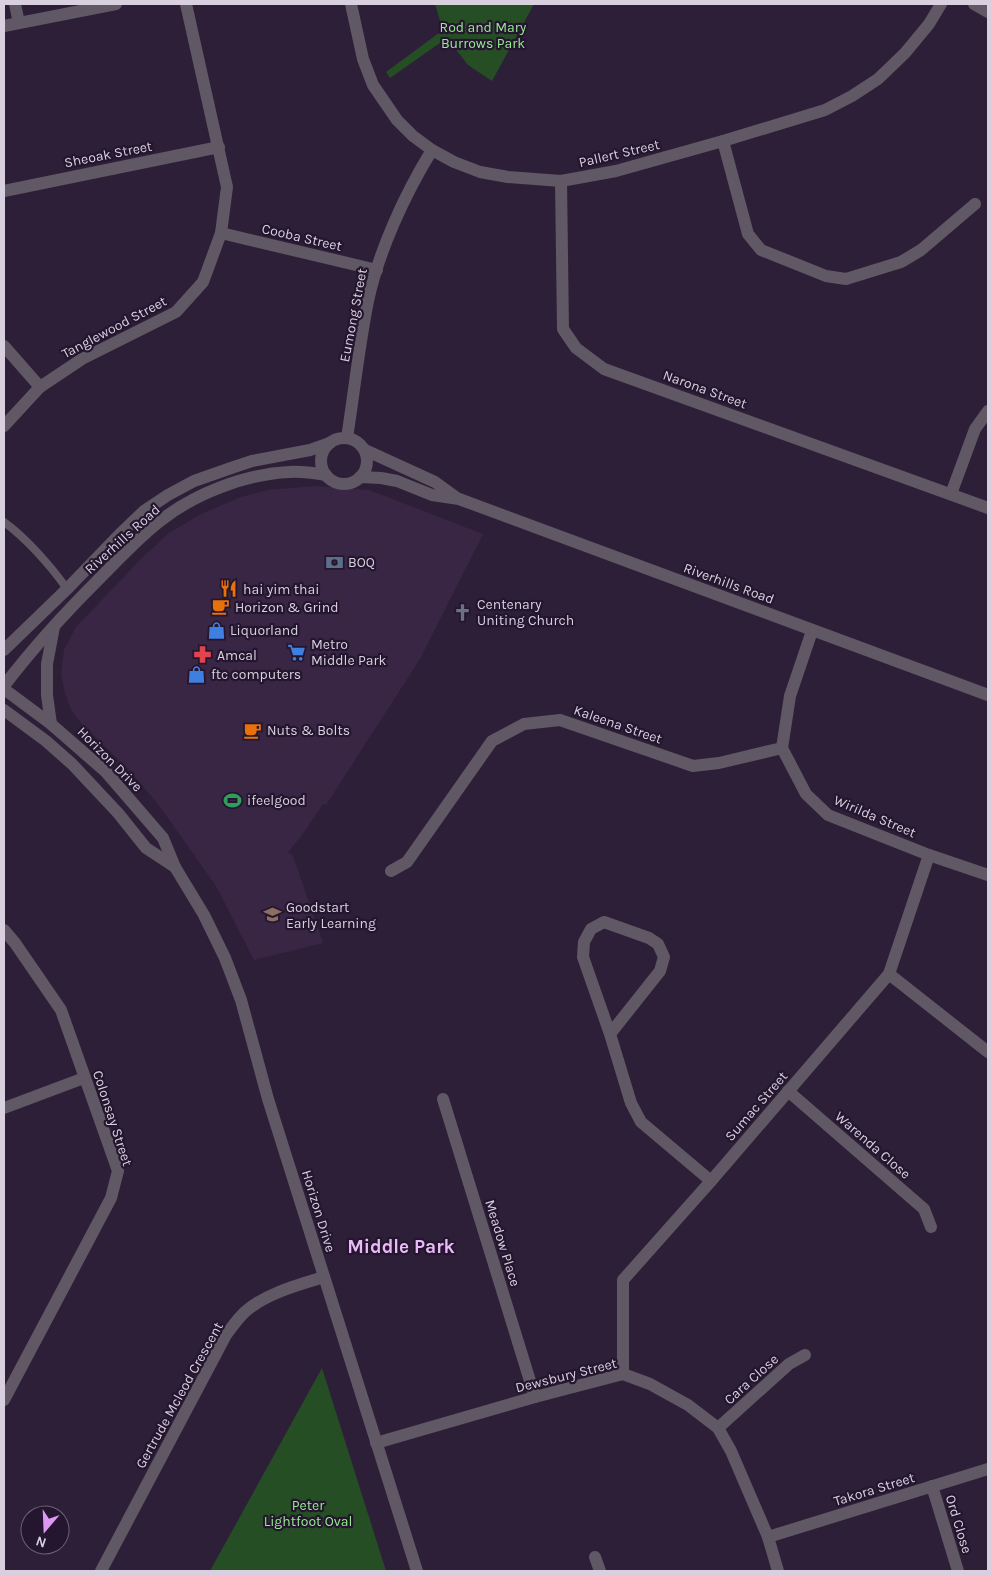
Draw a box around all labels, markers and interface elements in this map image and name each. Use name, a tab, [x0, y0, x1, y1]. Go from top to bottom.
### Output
park label: Rod and Mary Burrows Park	[440, 19, 527, 52]
street label: Pallert Street	[577, 136, 661, 171]
street label: Sheoak Street	[63, 138, 153, 171]
street label: Cooba Street	[260, 220, 344, 255]
street label: Eumong Street	[336, 267, 371, 363]
street label: Tanglewood Street	[59, 293, 170, 362]
street label: Narona Street	[661, 366, 749, 412]
street label: Riverhills Road	[81, 501, 163, 578]
bank icon: BOQ	[324, 552, 344, 572]
place label: BOQ	[348, 554, 375, 571]
street label: Riverhills Road	[681, 559, 777, 608]
restaurant icon: hai yim thai	[219, 579, 239, 599]
place label: hai yim thai	[243, 581, 319, 598]
place label: Centenary Uniting Church	[477, 596, 574, 629]
cafe icon: Horizon & Grind	[211, 597, 231, 617]
place label: Horizon & Grind	[235, 599, 338, 616]
church icon: Centenary Uniting Church	[453, 602, 473, 622]
shop icon: Liquorland	[206, 620, 226, 640]
place label: Liquorland	[230, 622, 298, 639]
place label: Metro Middle Park	[311, 636, 387, 669]
supermarket icon: Metro Middle Park	[287, 642, 307, 662]
pharmacy icon: Amcal	[193, 645, 213, 665]
place label: Amcal	[217, 647, 257, 664]
shop icon: ftc computers	[187, 664, 207, 684]
place label: ftc computers	[211, 666, 301, 683]
street label: Kaleena Street	[571, 701, 664, 748]
cafe icon: Nuts & Bolts	[243, 720, 263, 740]
place label: Nuts & Bolts	[267, 722, 350, 739]
street label: Horizon Drive	[74, 723, 146, 795]
sports icon: ifeelgood	[223, 790, 243, 810]
place label: ifeelgood	[247, 792, 306, 809]
street label: Wirilda Street	[831, 792, 918, 841]
place label: Goodstart Early Learning	[286, 899, 376, 932]
school or university icon: Goodstart Early Learning	[262, 905, 282, 925]
street label: Colonsay Street	[89, 1068, 136, 1168]
street label: Sumac Street	[722, 1068, 791, 1145]
street label: Warenda Close	[831, 1108, 914, 1183]
street label: Horizon Drive	[298, 1168, 339, 1254]
street label: Meadow Place	[481, 1198, 524, 1289]
district label: Middle Park	[347, 1236, 455, 1258]
street label: Gertrude Mcleod Crescent	[132, 1319, 227, 1471]
street label: Cara Close	[721, 1351, 782, 1408]
street label: Dewsbury Street	[514, 1355, 619, 1396]
street label: Takora Street	[832, 1469, 917, 1510]
street label: Ord Close	[942, 1493, 975, 1556]
park label: Peter Lightfoot Oval	[264, 1497, 352, 1530]
north arrow	[20, 1505, 70, 1555]
text: N	[33, 1532, 48, 1551]

